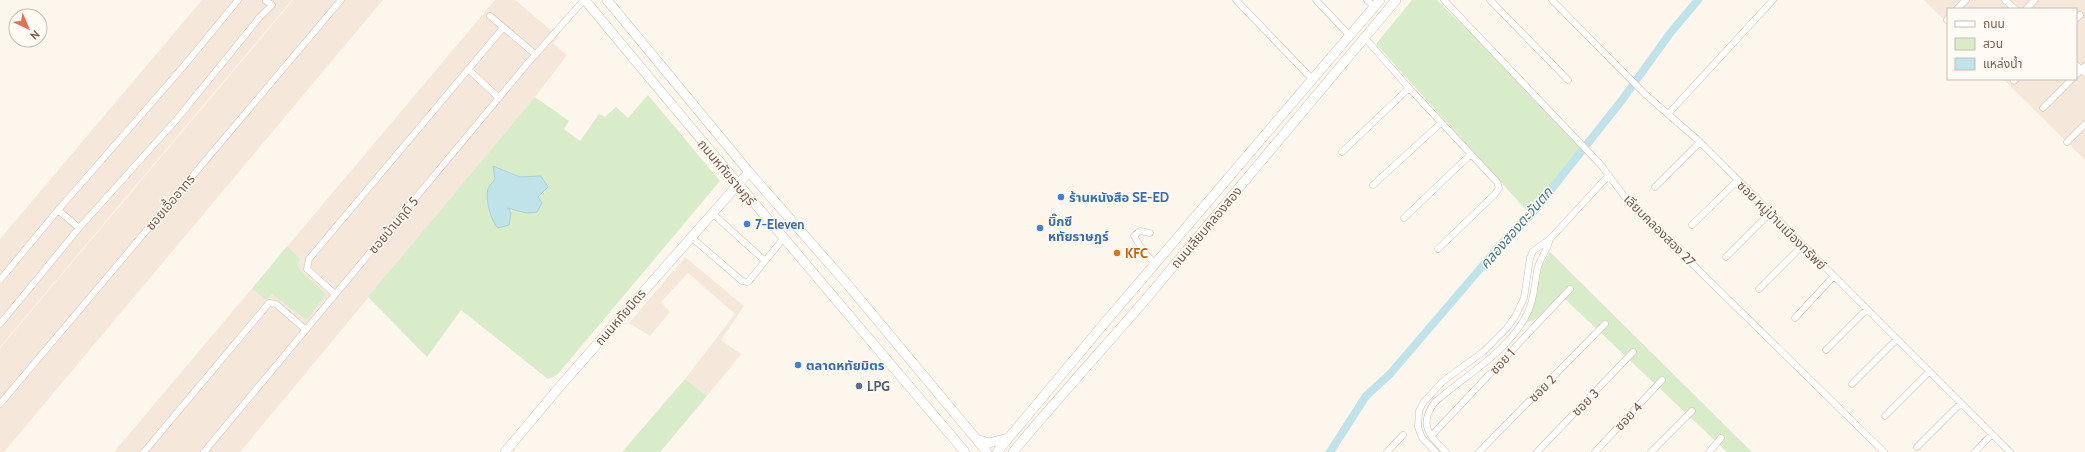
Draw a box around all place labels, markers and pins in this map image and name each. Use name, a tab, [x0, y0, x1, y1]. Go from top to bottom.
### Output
place label: ร้านหนังสือ SE-ED	[1069, 189, 1169, 205]
marker: ร้านหนังสือ SE-ED	[1056, 192, 1066, 202]
place label: บิ๊กซี หทัยราษฎร์	[1048, 213, 1109, 244]
place label: 7-Eleven	[755, 216, 804, 232]
marker: 7-Eleven	[742, 219, 752, 229]
marker: บิ๊กซี หทัยราษฎร์	[1035, 223, 1045, 233]
place label: KFC	[1125, 245, 1148, 261]
marker: KFC	[1112, 248, 1122, 258]
place label: ตลาดหทัยมิตร	[806, 357, 885, 373]
marker: ตลาดหทัยมิตร	[793, 360, 803, 370]
place label: LPG	[867, 378, 890, 394]
marker: LPG	[854, 381, 864, 391]

